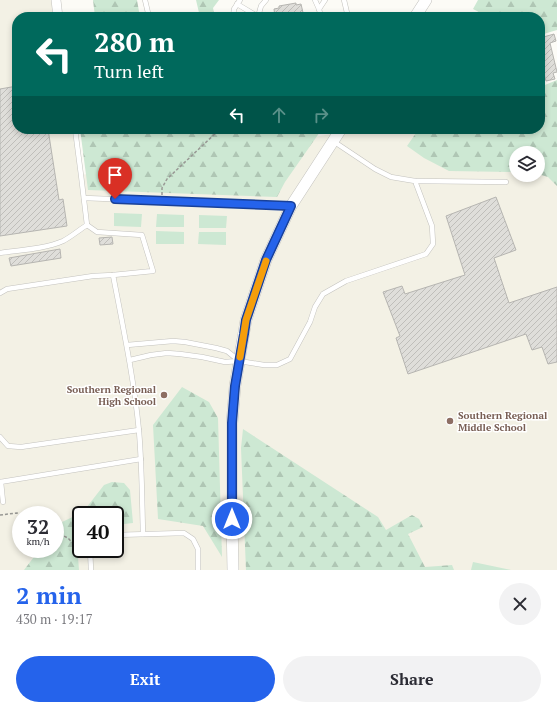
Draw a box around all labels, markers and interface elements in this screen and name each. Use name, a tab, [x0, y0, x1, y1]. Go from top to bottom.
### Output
text: 280 m	[94, 23, 175, 60]
icon: left	[28, 28, 80, 80]
text: Turn left	[94, 59, 164, 83]
icon: left	[226, 104, 248, 126]
icon: ahead	[268, 104, 290, 126]
icon: right	[310, 104, 332, 126]
map controls	[509, 146, 545, 182]
button: layers	[509, 146, 545, 182]
pin	[98, 158, 132, 199]
icon: arrive	[104, 164, 126, 186]
place label: Southern Regional High School	[67, 383, 157, 408]
marker: Southern Regional High School	[159, 390, 169, 400]
place label: Southern Regional Middle School	[458, 409, 548, 434]
marker: Southern Regional Middle School	[445, 416, 455, 426]
position arrow	[211, 498, 253, 540]
speed limit sign: 40	[72, 506, 124, 558]
text: 32	[27, 513, 49, 540]
text: km/h	[26, 535, 50, 548]
text: 2 min	[16, 579, 82, 611]
button: close	[499, 583, 541, 625]
text: 430 m · 19:17	[16, 610, 93, 628]
button: Exit	[16, 656, 275, 702]
button: Share	[283, 656, 541, 702]

